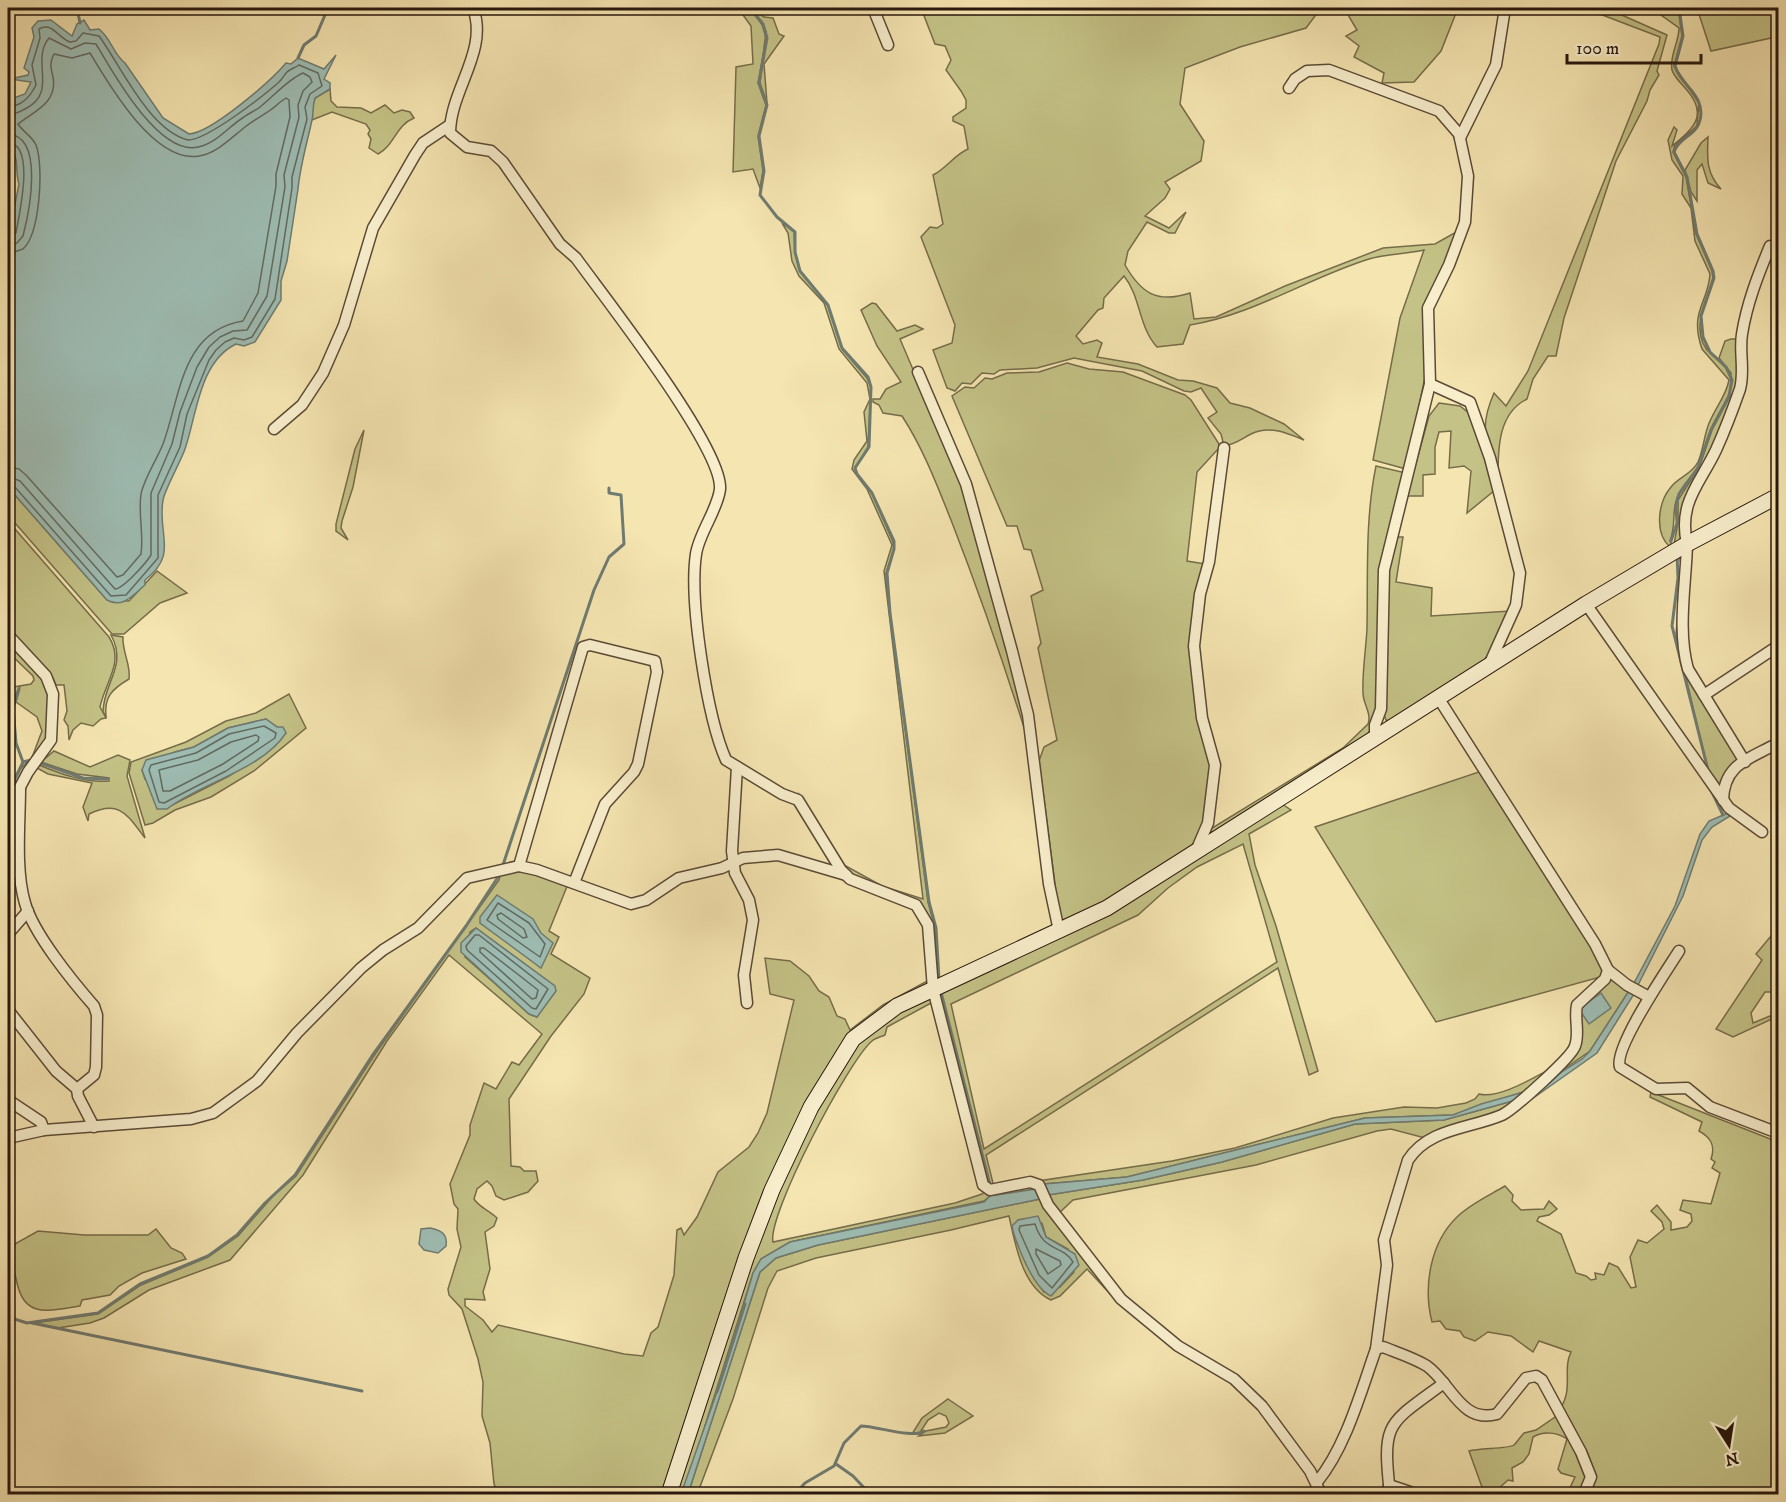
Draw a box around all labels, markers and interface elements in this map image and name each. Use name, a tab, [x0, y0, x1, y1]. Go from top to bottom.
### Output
scale bar	[1567, 27, 1700, 65]
text: 100 m	[1576, 38, 1619, 60]
north arrow	[1699, 1415, 1759, 1475]
text: N	[1723, 1448, 1740, 1470]

